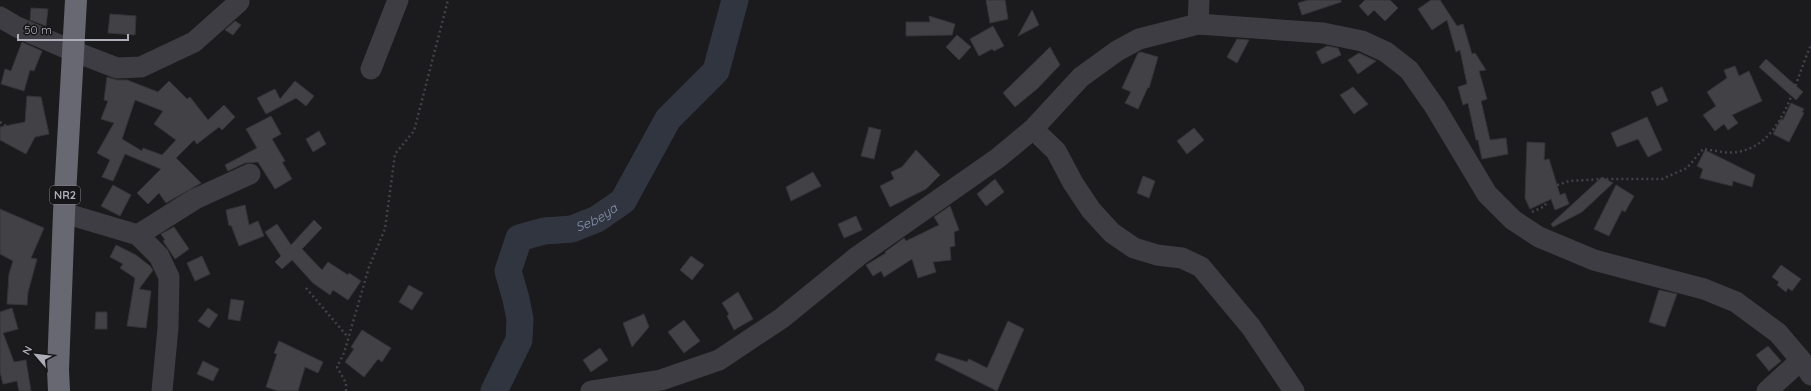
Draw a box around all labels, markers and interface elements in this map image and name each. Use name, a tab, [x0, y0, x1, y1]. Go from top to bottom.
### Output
scale bar	[18, 16, 128, 42]
text: 50 m	[24, 22, 52, 37]
road number: NR2	[50, 186, 80, 204]
water label: Sebeya	[573, 199, 621, 235]
north arrow	[16, 335, 56, 375]
text: N	[19, 343, 35, 357]

